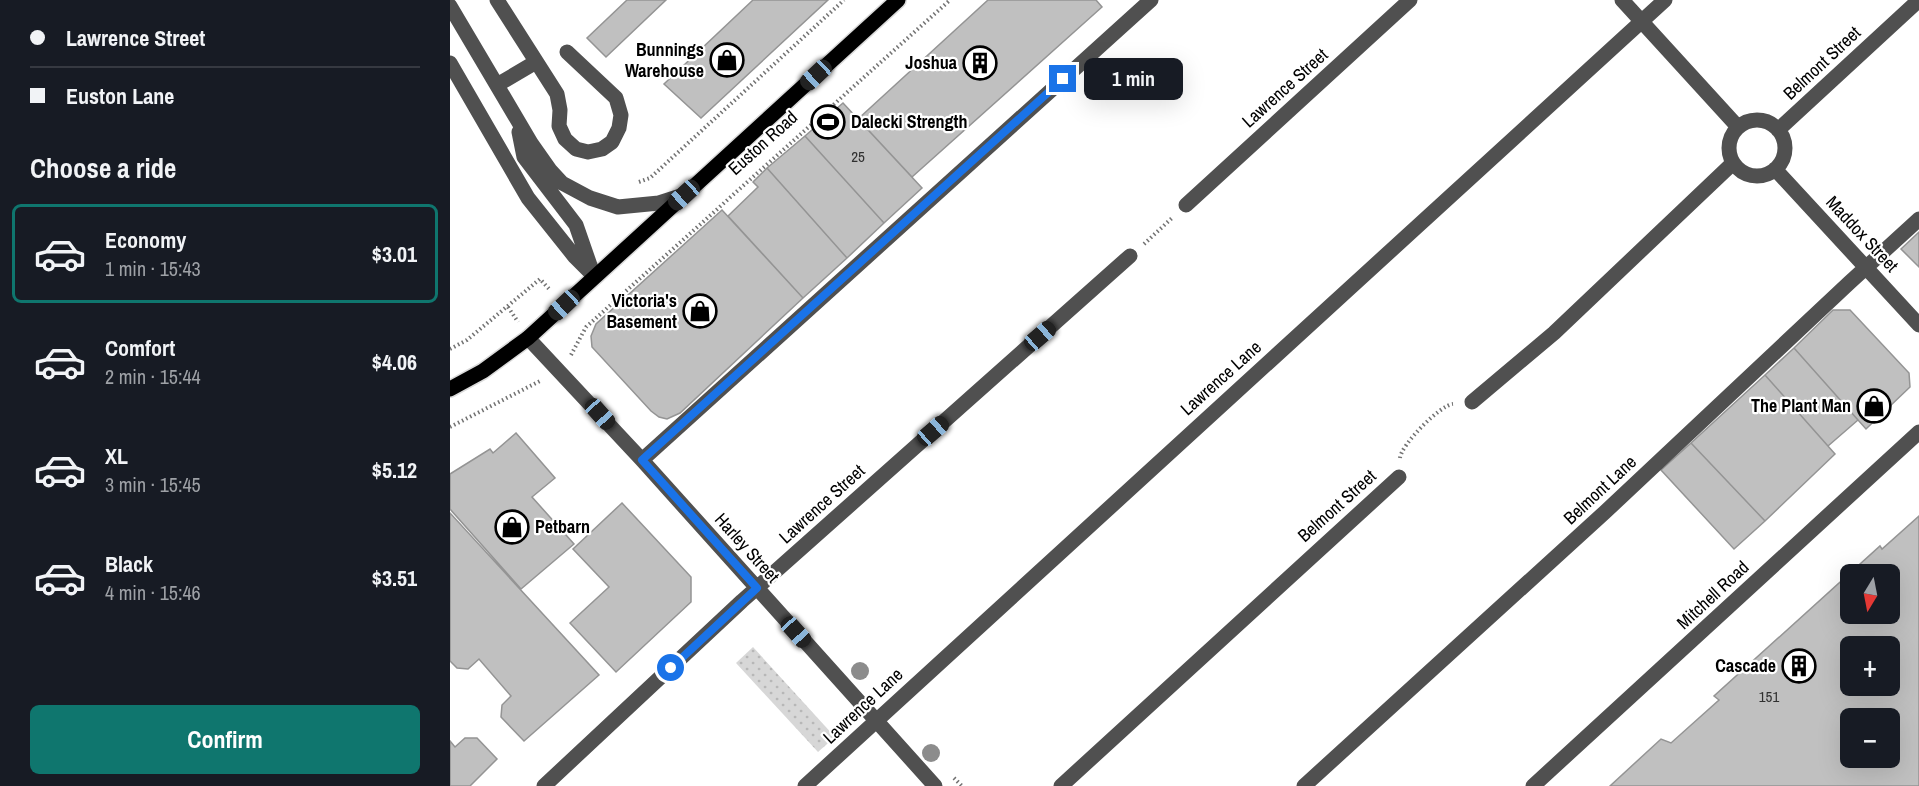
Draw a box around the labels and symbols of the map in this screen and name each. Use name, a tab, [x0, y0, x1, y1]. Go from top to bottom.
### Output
street label: Belmont Street	[1777, 20, 1866, 105]
place label: Bunnings Warehouse	[625, 37, 704, 83]
shop icon: Bunnings Warehouse	[709, 42, 745, 78]
street label: Lawrence Street	[1236, 42, 1333, 133]
building icon: Joshua	[962, 45, 998, 81]
place label: Joshua	[905, 50, 958, 75]
car	[797, 56, 835, 94]
callout: 1 min	[1084, 58, 1183, 100]
route end	[1049, 65, 1076, 92]
sports icon: Dalecki Strength	[810, 104, 846, 140]
street label: Euston Road	[723, 105, 803, 180]
place label: Dalecki Strength	[851, 109, 967, 134]
house number: 25	[851, 146, 865, 167]
car	[665, 176, 703, 214]
street label: Maddox Street	[1820, 190, 1904, 277]
car	[545, 286, 583, 324]
place label: Victoria's Basement	[606, 288, 677, 334]
shop icon: Victoria's Basement	[682, 293, 718, 329]
car	[1021, 317, 1059, 355]
street label: Lawrence Lane	[1175, 335, 1267, 421]
shop icon: The Plant Man	[1856, 388, 1892, 424]
place label: The Plant Man	[1751, 393, 1851, 418]
car	[581, 395, 619, 433]
car	[914, 412, 952, 450]
street label: Belmont Lane	[1558, 449, 1641, 530]
street label: Lawrence Street	[773, 458, 870, 549]
street label: Belmont Street	[1292, 464, 1381, 548]
street label: Harley Street	[709, 507, 785, 588]
shop icon: Petbarn	[494, 509, 530, 545]
place label: Petbarn	[535, 514, 590, 539]
street label: Mitchell Road	[1671, 555, 1754, 635]
north arrow	[1840, 564, 1900, 624]
car	[777, 613, 815, 651]
building icon: Cascade	[1781, 648, 1817, 684]
place label: Cascade	[1715, 653, 1776, 678]
route start	[657, 654, 684, 681]
street label: Lawrence Lane	[817, 662, 908, 749]
house number: 151	[1759, 686, 1779, 707]

